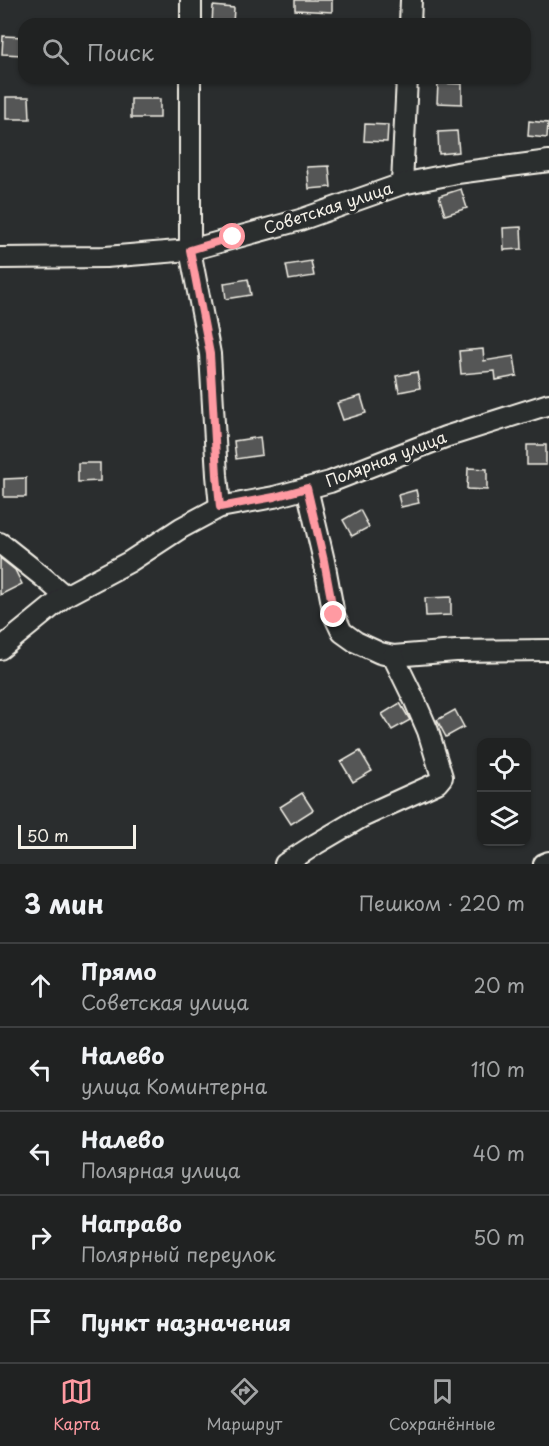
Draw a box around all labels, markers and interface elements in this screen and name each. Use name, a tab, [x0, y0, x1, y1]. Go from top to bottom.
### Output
search box	[18, 18, 531, 84]
icon: search	[39, 35, 72, 68]
text: Поиск	[87, 35, 154, 68]
street label: Советская улица	[260, 175, 395, 239]
route start	[219, 223, 245, 249]
street label: Полярная улица	[322, 424, 449, 492]
route end	[320, 601, 346, 627]
map controls	[477, 738, 531, 846]
button: locate	[477, 738, 531, 792]
button: layers	[477, 792, 531, 846]
scale bar	[18, 822, 136, 850]
text: 50 m	[27, 823, 68, 847]
text: 3 мин	[24, 884, 104, 923]
text: Пешком · 220 m	[359, 888, 525, 918]
text: Прямо	[81, 954, 156, 987]
icon: ahead	[24, 969, 57, 1002]
text: 20 m	[473, 970, 525, 1000]
text: Советская улица	[81, 987, 249, 1017]
text: Налево	[81, 1038, 164, 1071]
icon: left	[24, 1053, 57, 1086]
text: 110 m	[471, 1054, 525, 1084]
text: улица Коминтерна	[81, 1071, 267, 1101]
text: Налево	[81, 1122, 164, 1155]
icon: left	[24, 1137, 57, 1170]
text: 40 m	[473, 1138, 525, 1168]
text: Полярная улица	[81, 1155, 240, 1185]
text: Направо	[81, 1206, 182, 1239]
icon: right	[24, 1221, 57, 1254]
text: 50 m	[473, 1222, 525, 1252]
text: Полярный переулок	[81, 1239, 276, 1269]
icon: arrive	[24, 1305, 57, 1338]
text: Пункт назначения	[81, 1305, 291, 1338]
tab: Карта	[53, 1375, 100, 1435]
tab: Маршрут	[207, 1375, 282, 1435]
tab: Сохранённые	[389, 1375, 496, 1435]

